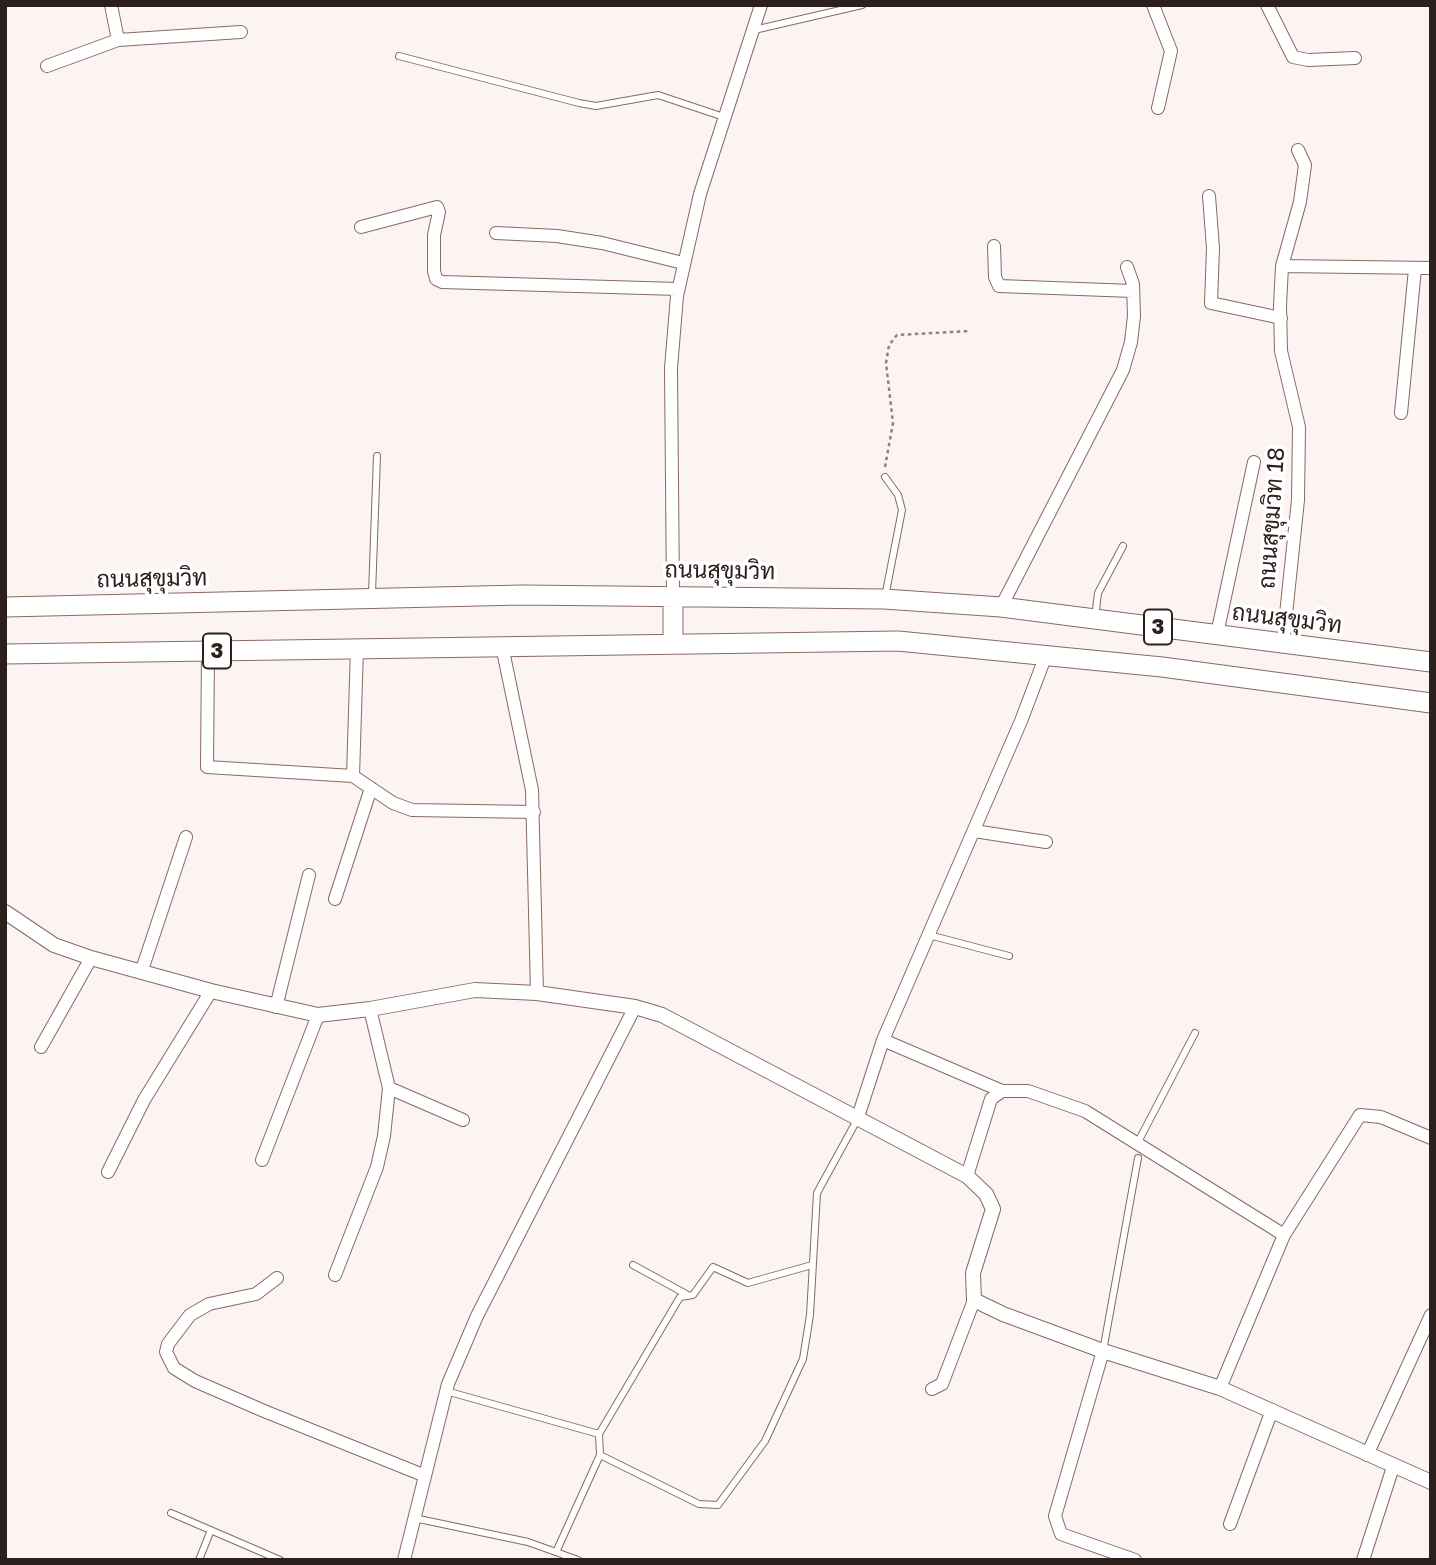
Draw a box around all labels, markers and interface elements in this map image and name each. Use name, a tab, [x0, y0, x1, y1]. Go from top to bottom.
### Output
street label: ถนนสุขุมวิท 18	[1253, 446, 1291, 590]
street label: ถนนสุขุมวิท	[664, 556, 776, 586]
street label: ถนนสุขุมวิท	[96, 564, 208, 594]
street label: ถนนสุขุมวิท	[1230, 599, 1344, 639]
road number: 3	[1144, 610, 1172, 644]
road number: 3	[203, 634, 231, 668]

